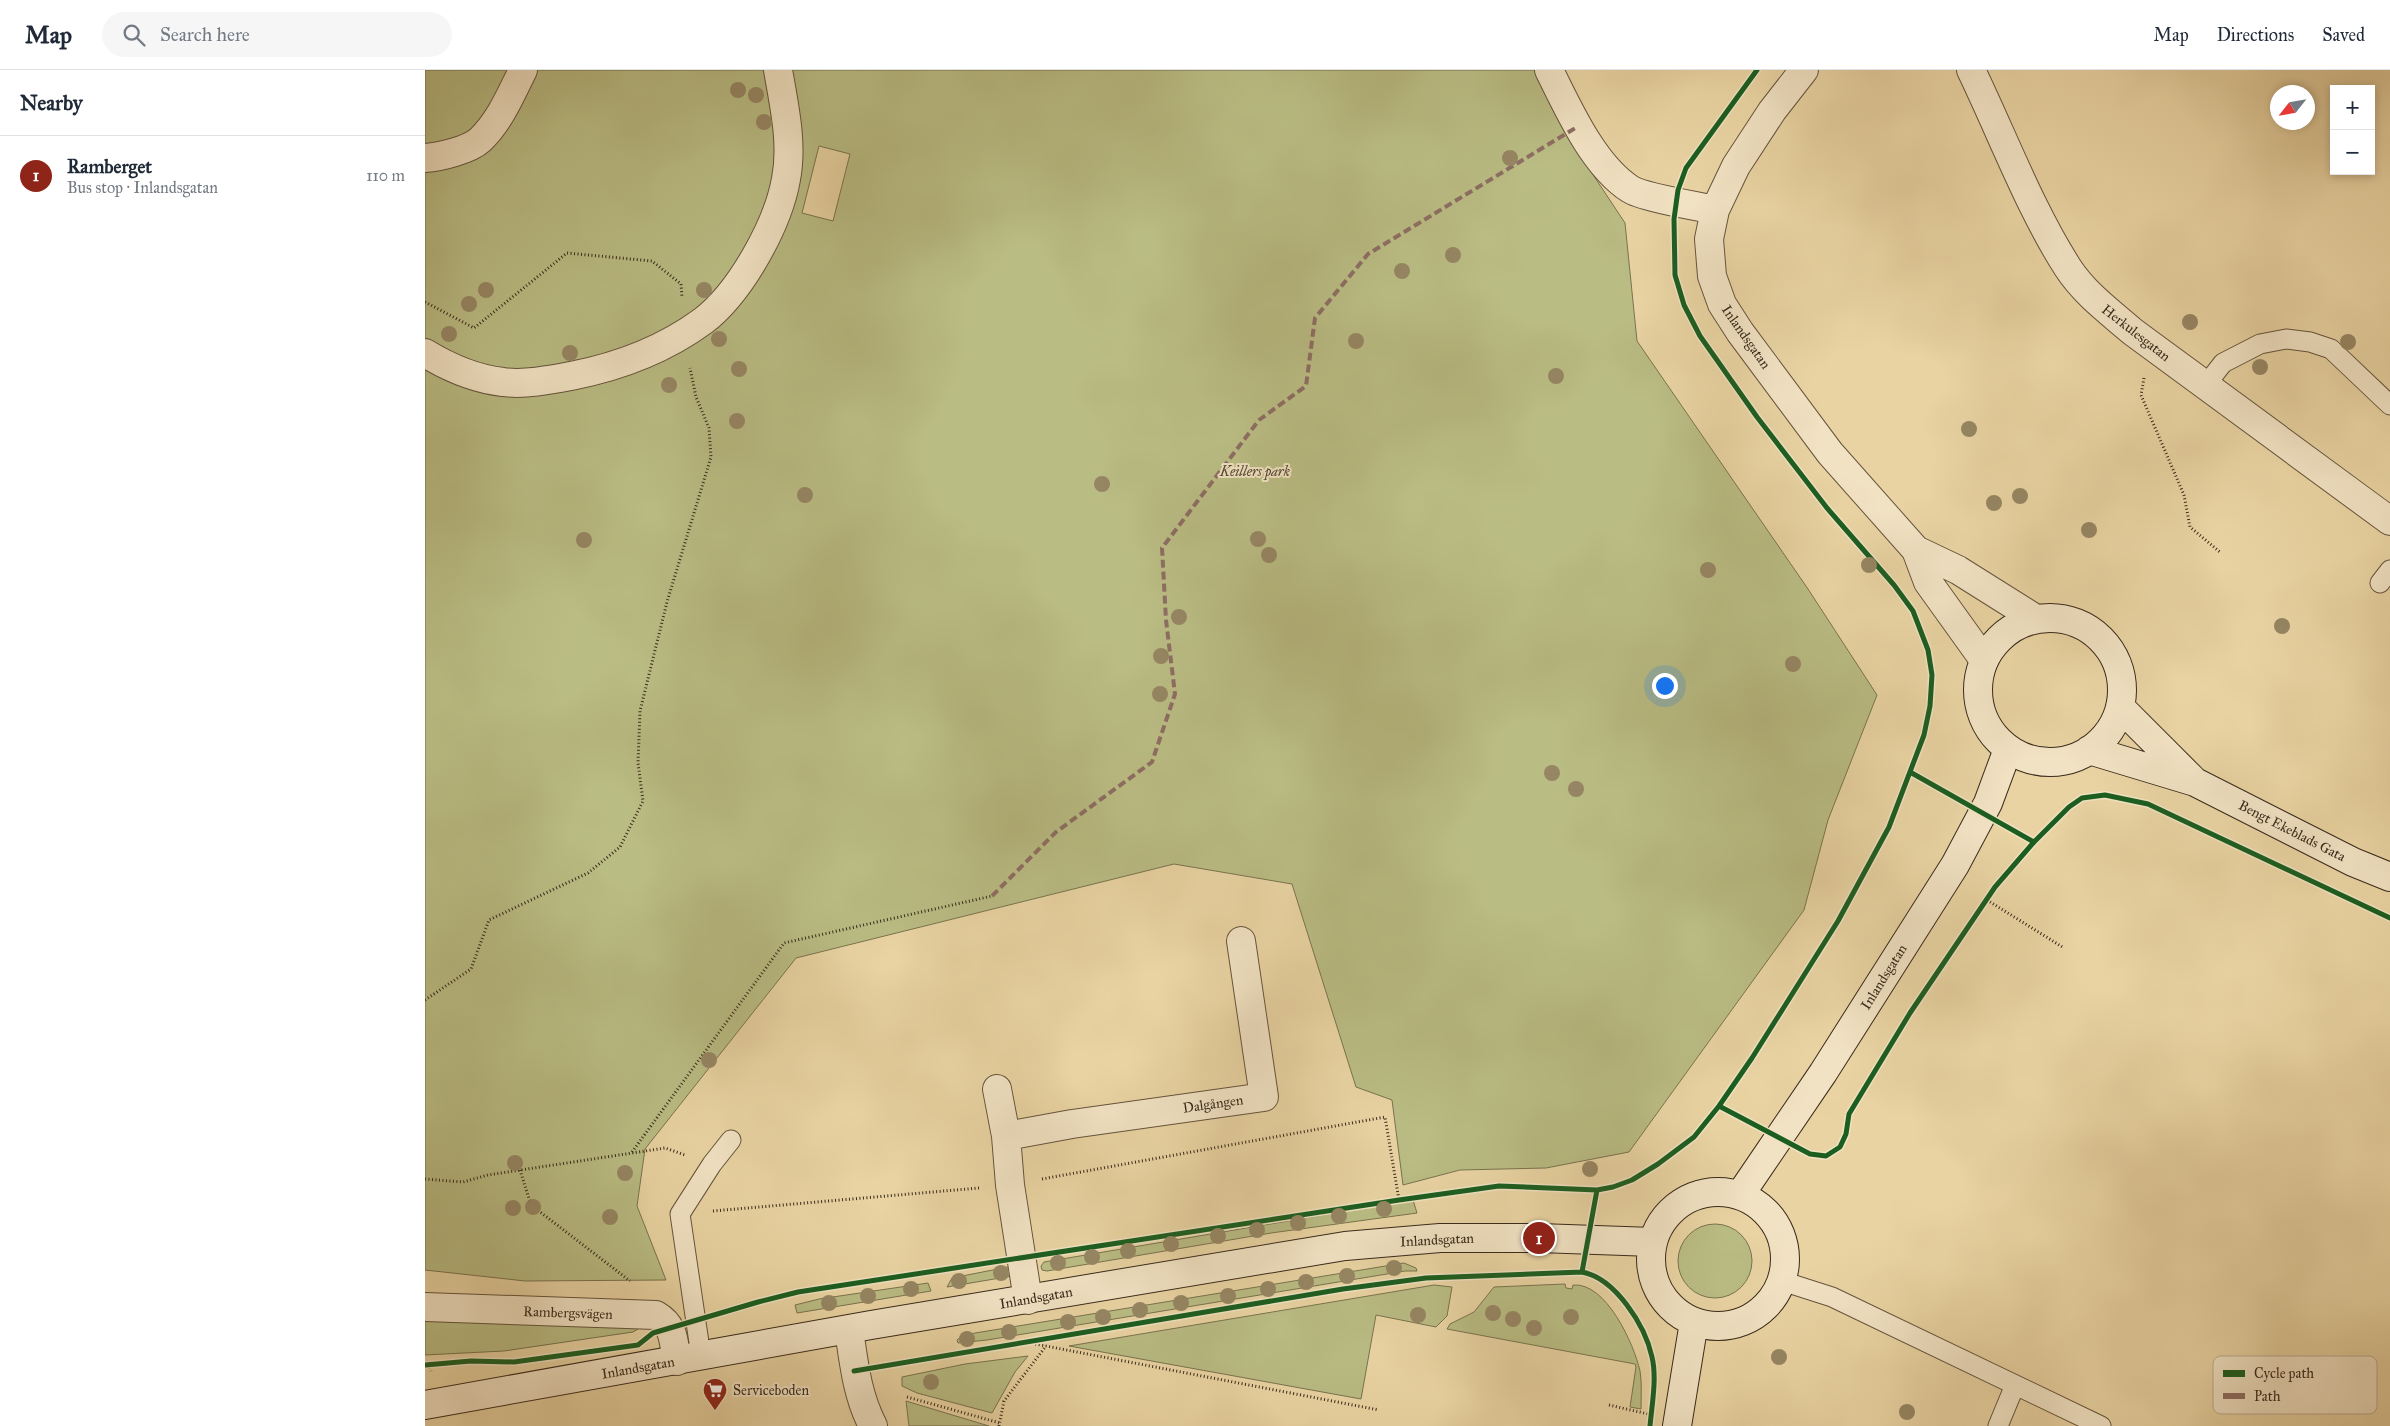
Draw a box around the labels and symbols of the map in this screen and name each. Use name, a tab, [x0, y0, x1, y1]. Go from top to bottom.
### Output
north arrow	[2270, 85, 2315, 130]
street label: Herkulesgatan	[2098, 301, 2174, 365]
street label: Inlandsgatan	[1718, 302, 1774, 372]
park label: Keillers park	[1219, 463, 1291, 481]
your location	[1652, 673, 1678, 699]
street label: Bengt Ekeblads Gata	[2236, 797, 2349, 865]
street label: Inlandsgatan	[1857, 941, 1911, 1013]
street label: Dalgången	[1182, 1091, 1245, 1117]
pin: 1	[1523, 1219, 1555, 1257]
street label: Inlandsgatan	[1400, 1230, 1475, 1250]
street label: Inlandsgatan	[998, 1283, 1074, 1313]
street label: Rambergsvägen	[523, 1303, 613, 1323]
street label: Inlandsgatan	[600, 1353, 676, 1383]
legend	[2213, 1356, 2377, 1414]
text: Cycle path	[2254, 1365, 2314, 1382]
supermarket icon: Serviceboden	[702, 1377, 728, 1411]
place label: Serviceboden	[733, 1382, 809, 1399]
text: Path	[2254, 1388, 2281, 1405]

